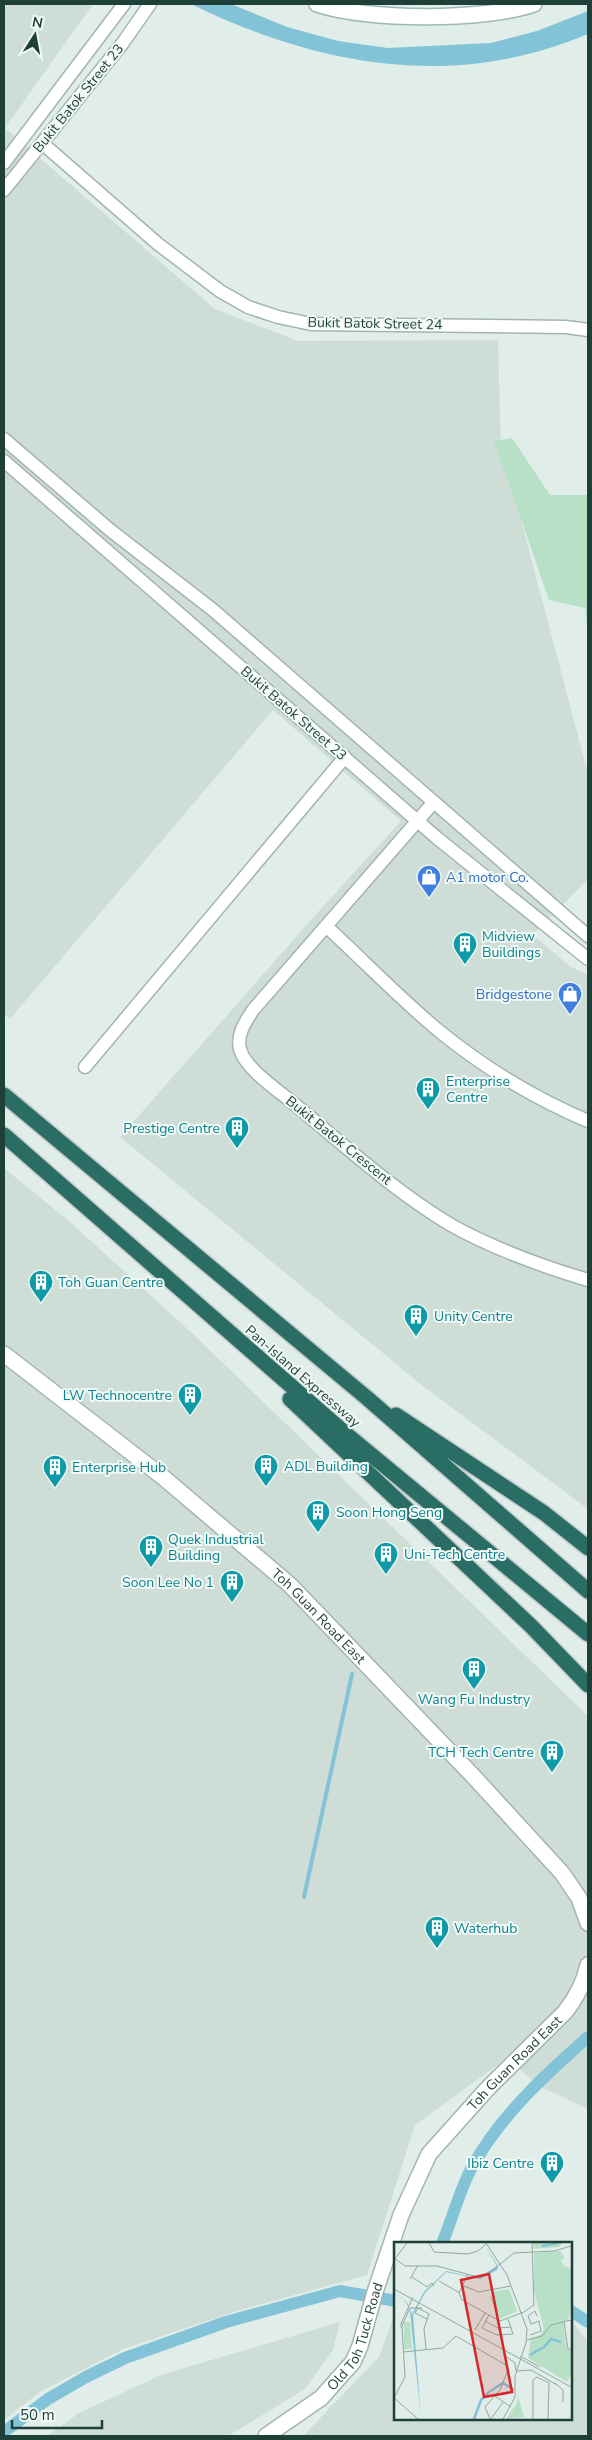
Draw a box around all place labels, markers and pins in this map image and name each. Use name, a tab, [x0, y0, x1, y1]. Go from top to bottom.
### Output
shop icon: A1 motor Co.	[416, 864, 442, 898]
place label: A1 motor Co.	[446, 868, 529, 887]
place label: Midview Buildings	[482, 927, 541, 962]
building icon: Midview Buildings	[452, 931, 478, 965]
shop icon: Bridgestone	[557, 981, 583, 1015]
place label: Bridgestone	[476, 985, 552, 1004]
place label: Enterprise Centre	[446, 1072, 510, 1107]
building icon: Enterprise Centre	[415, 1076, 441, 1110]
building icon: Prestige Centre	[224, 1115, 250, 1149]
place label: Prestige Centre	[123, 1119, 220, 1138]
building icon: Toh Guan Centre	[28, 1269, 54, 1303]
place label: Toh Guan Centre	[58, 1273, 163, 1292]
building icon: Unity Centre	[403, 1303, 429, 1337]
place label: Unity Centre	[434, 1307, 513, 1326]
building icon: LW Technocentre	[177, 1382, 203, 1416]
place label: LW Technocentre	[63, 1386, 172, 1405]
building icon: ADL Building	[253, 1453, 279, 1487]
building icon: Enterprise Hub	[42, 1454, 68, 1488]
place label: ADL Building	[284, 1457, 368, 1476]
place label: Enterprise Hub	[72, 1458, 166, 1477]
building icon: Soon Hong Seng	[305, 1499, 331, 1533]
place label: Soon Hong Seng	[336, 1503, 442, 1522]
place label: Quek Industrial Building	[168, 1530, 264, 1565]
building icon: Quek Industrial Building	[138, 1534, 164, 1568]
building icon: Uni-Tech Centre	[373, 1541, 399, 1575]
place label: Uni-Tech Centre	[404, 1545, 505, 1564]
building icon: Soon Lee No 1	[219, 1569, 245, 1603]
place label: Soon Lee No 1	[122, 1573, 214, 1592]
building icon: Wang Fu Industry	[461, 1656, 487, 1690]
place label: Wang Fu Industry	[418, 1690, 531, 1709]
building icon: TCH Tech Centre	[539, 1739, 565, 1773]
place label: TCH Tech Centre	[428, 1743, 534, 1762]
building icon: Waterhub	[424, 1915, 450, 1949]
place label: Waterhub	[454, 1919, 517, 1938]
building icon: Ibiz Centre	[539, 2150, 565, 2184]
place label: Ibiz Centre	[467, 2154, 534, 2173]

